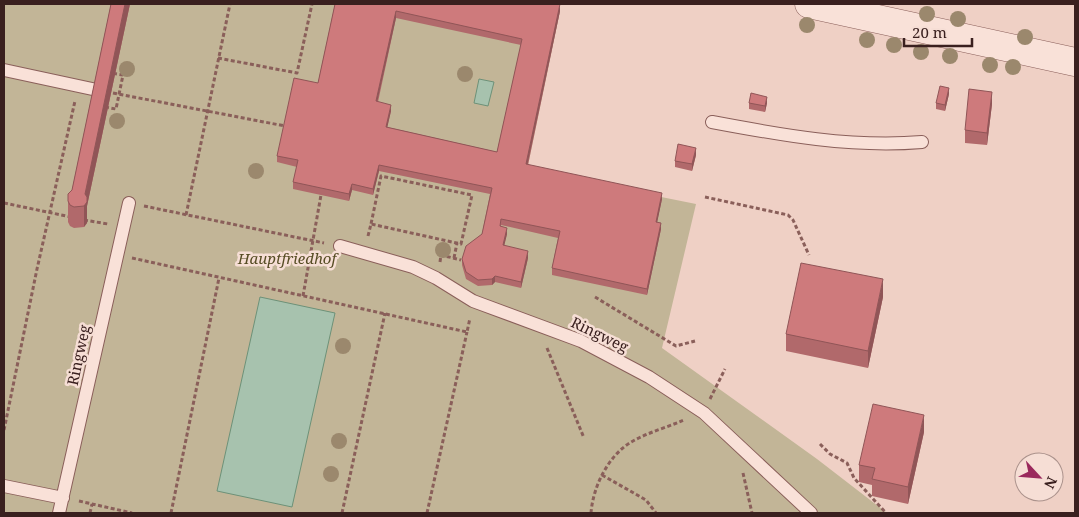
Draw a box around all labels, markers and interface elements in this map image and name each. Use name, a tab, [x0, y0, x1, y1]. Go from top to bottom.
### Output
scale bar	[904, 15, 972, 47]
text: 20 m	[912, 22, 947, 42]
park label: Hauptfriedhof	[237, 248, 339, 268]
street label: Ringweg	[568, 312, 632, 356]
street label: Ringweg	[62, 323, 94, 387]
north arrow	[1014, 452, 1064, 502]
text: N	[1040, 474, 1062, 492]

